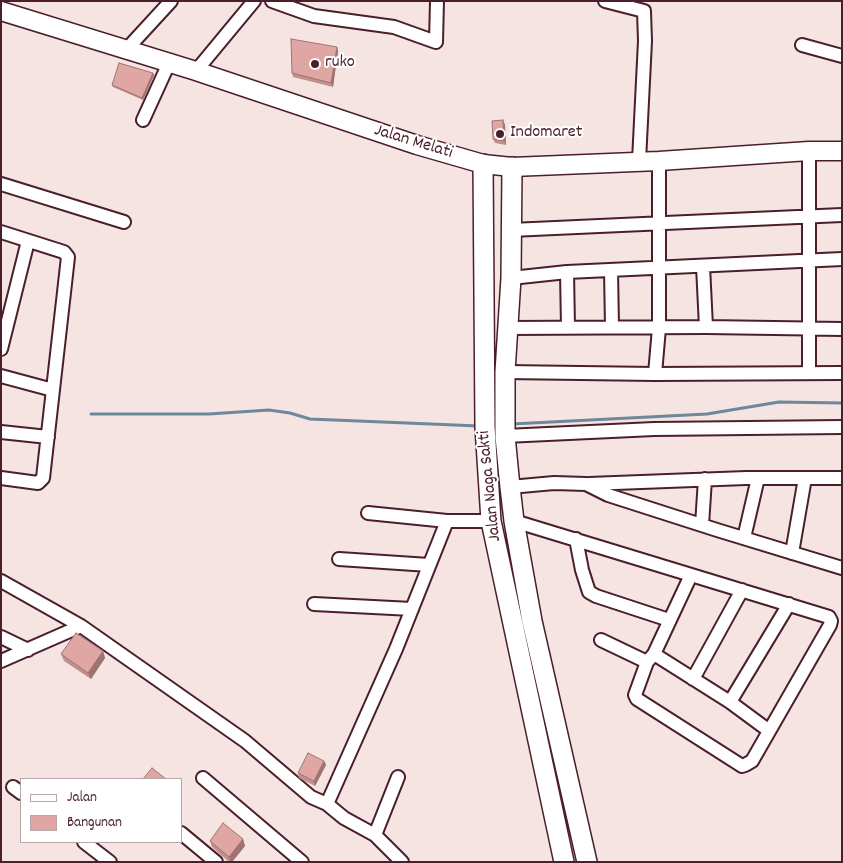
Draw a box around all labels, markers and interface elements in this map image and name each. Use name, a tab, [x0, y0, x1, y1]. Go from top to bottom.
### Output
place label: ruko	[325, 53, 355, 75]
marker: ruko	[309, 58, 321, 70]
street label: Jalan Melati	[371, 121, 455, 165]
place label: Indomaret	[510, 123, 582, 145]
marker: Indomaret	[494, 128, 506, 140]
street label: Jalan Naga Sakti	[474, 429, 508, 543]
legend	[20, 778, 182, 843]
text: Jalan	[67, 787, 97, 809]
text: Bangunan	[67, 812, 122, 834]

